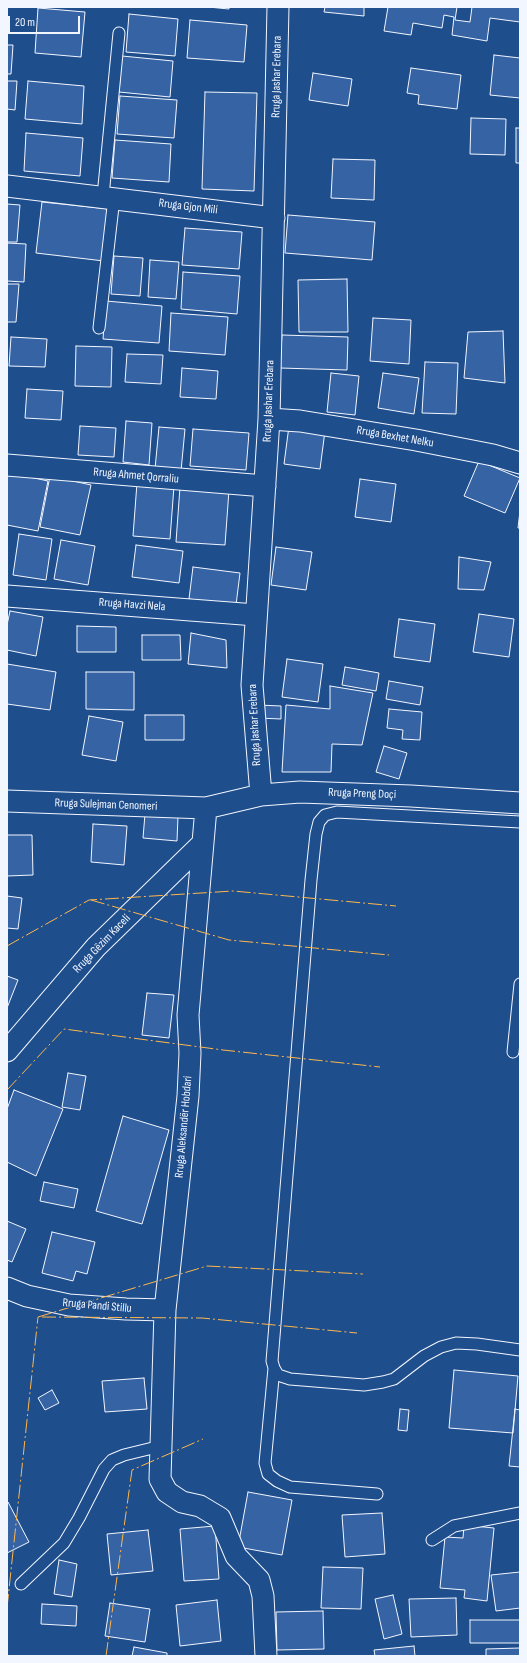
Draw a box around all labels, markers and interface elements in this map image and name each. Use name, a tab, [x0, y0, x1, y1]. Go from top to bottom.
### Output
scale bar	[10, 8, 82, 34]
text: 20 m	[15, 15, 35, 30]
street label: Rruga Jashar Erebara	[269, 36, 285, 118]
street label: Rruga Gjon Mili	[158, 196, 218, 218]
street label: Rruga Jashar Erebara	[260, 360, 278, 442]
street label: Rruga Bexhet Nelku	[355, 423, 435, 451]
street label: Rruga Ahmet Qorraliu	[93, 465, 179, 487]
street label: Rruga Havzi Nela	[98, 595, 166, 615]
street label: Rruga Jashar Erebara	[246, 684, 264, 766]
street label: Rruga Preng Doçi	[328, 786, 396, 802]
street label: Rruga Sulejman Cenomeri	[54, 796, 158, 814]
street label: Rruga Gëzim Kaceli	[70, 912, 134, 976]
street label: Rruga Aleksandër Hobdari	[172, 1075, 196, 1179]
street label: Rruga Pandi Stillu	[62, 1296, 132, 1316]

